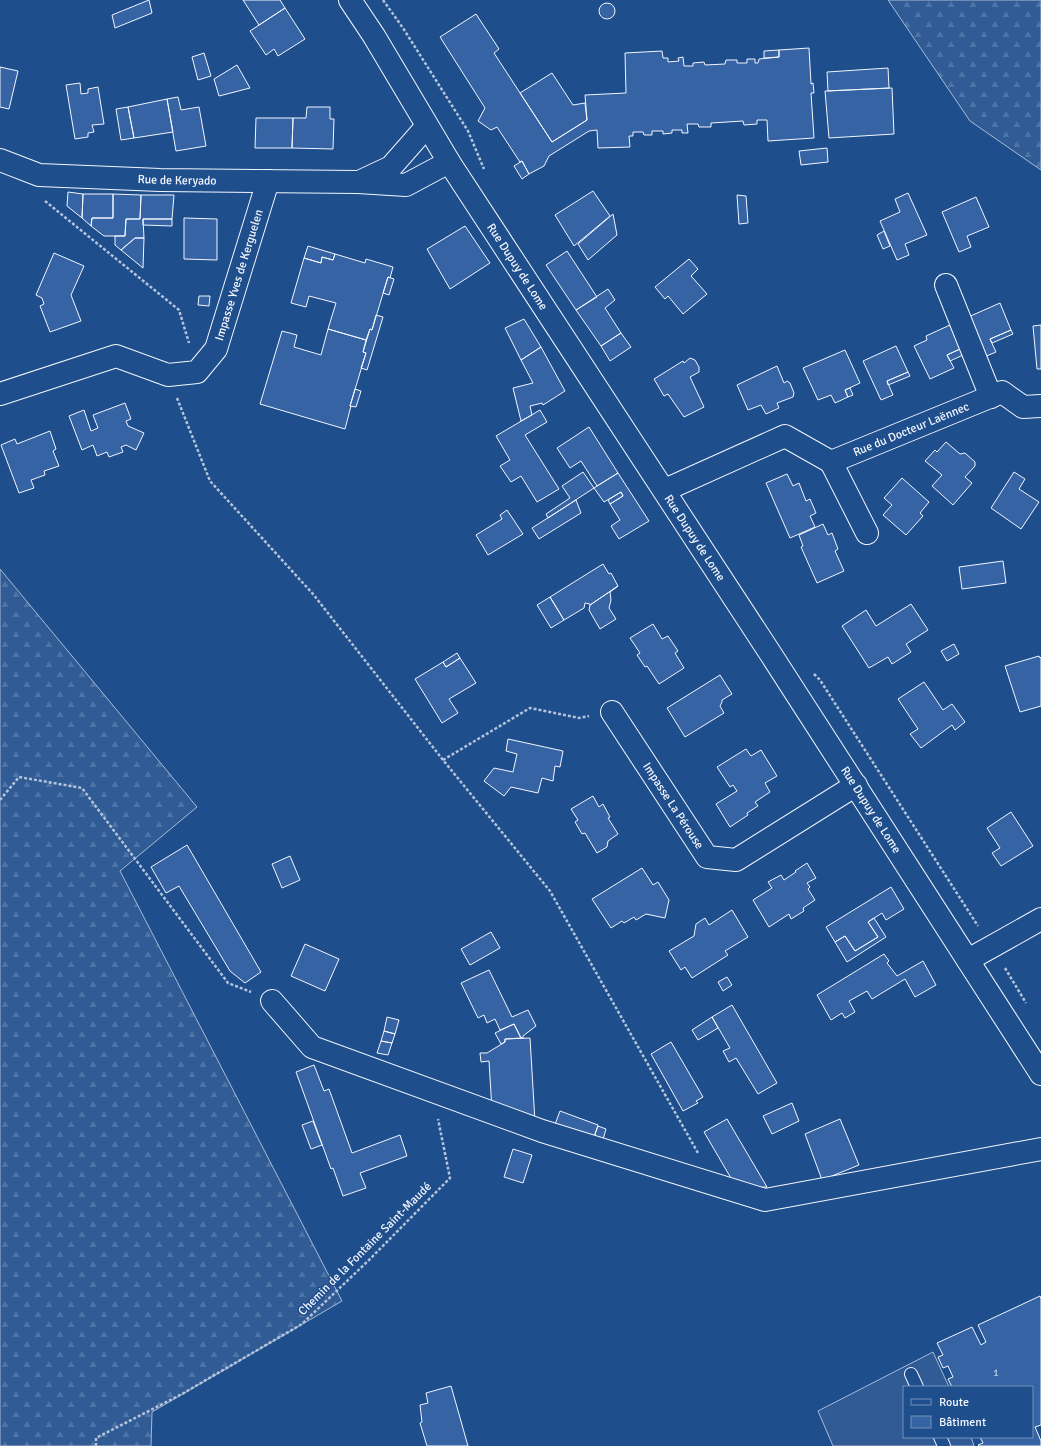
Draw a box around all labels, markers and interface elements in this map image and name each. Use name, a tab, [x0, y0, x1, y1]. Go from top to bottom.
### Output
street label: Rue de Keryado	[137, 172, 217, 188]
street label: Impasse Yves de Kerguelen	[212, 207, 266, 343]
street label: Rue Dupuy de Lome	[484, 221, 551, 313]
street label: Rue du Docteur Laënnec	[851, 399, 972, 460]
street label: Rue Dupuy de Lome	[661, 492, 729, 584]
street label: Impasse La Pérouse	[640, 760, 707, 852]
street label: Rue Dupuy de Lome	[837, 763, 904, 856]
street label: Chemin de la Fontaine Saint-Maudé	[295, 1179, 435, 1319]
house number: 1	[993, 1367, 999, 1379]
legend	[903, 1386, 1033, 1438]
text: Route	[939, 1395, 969, 1410]
text: Bâtiment	[939, 1415, 986, 1430]

